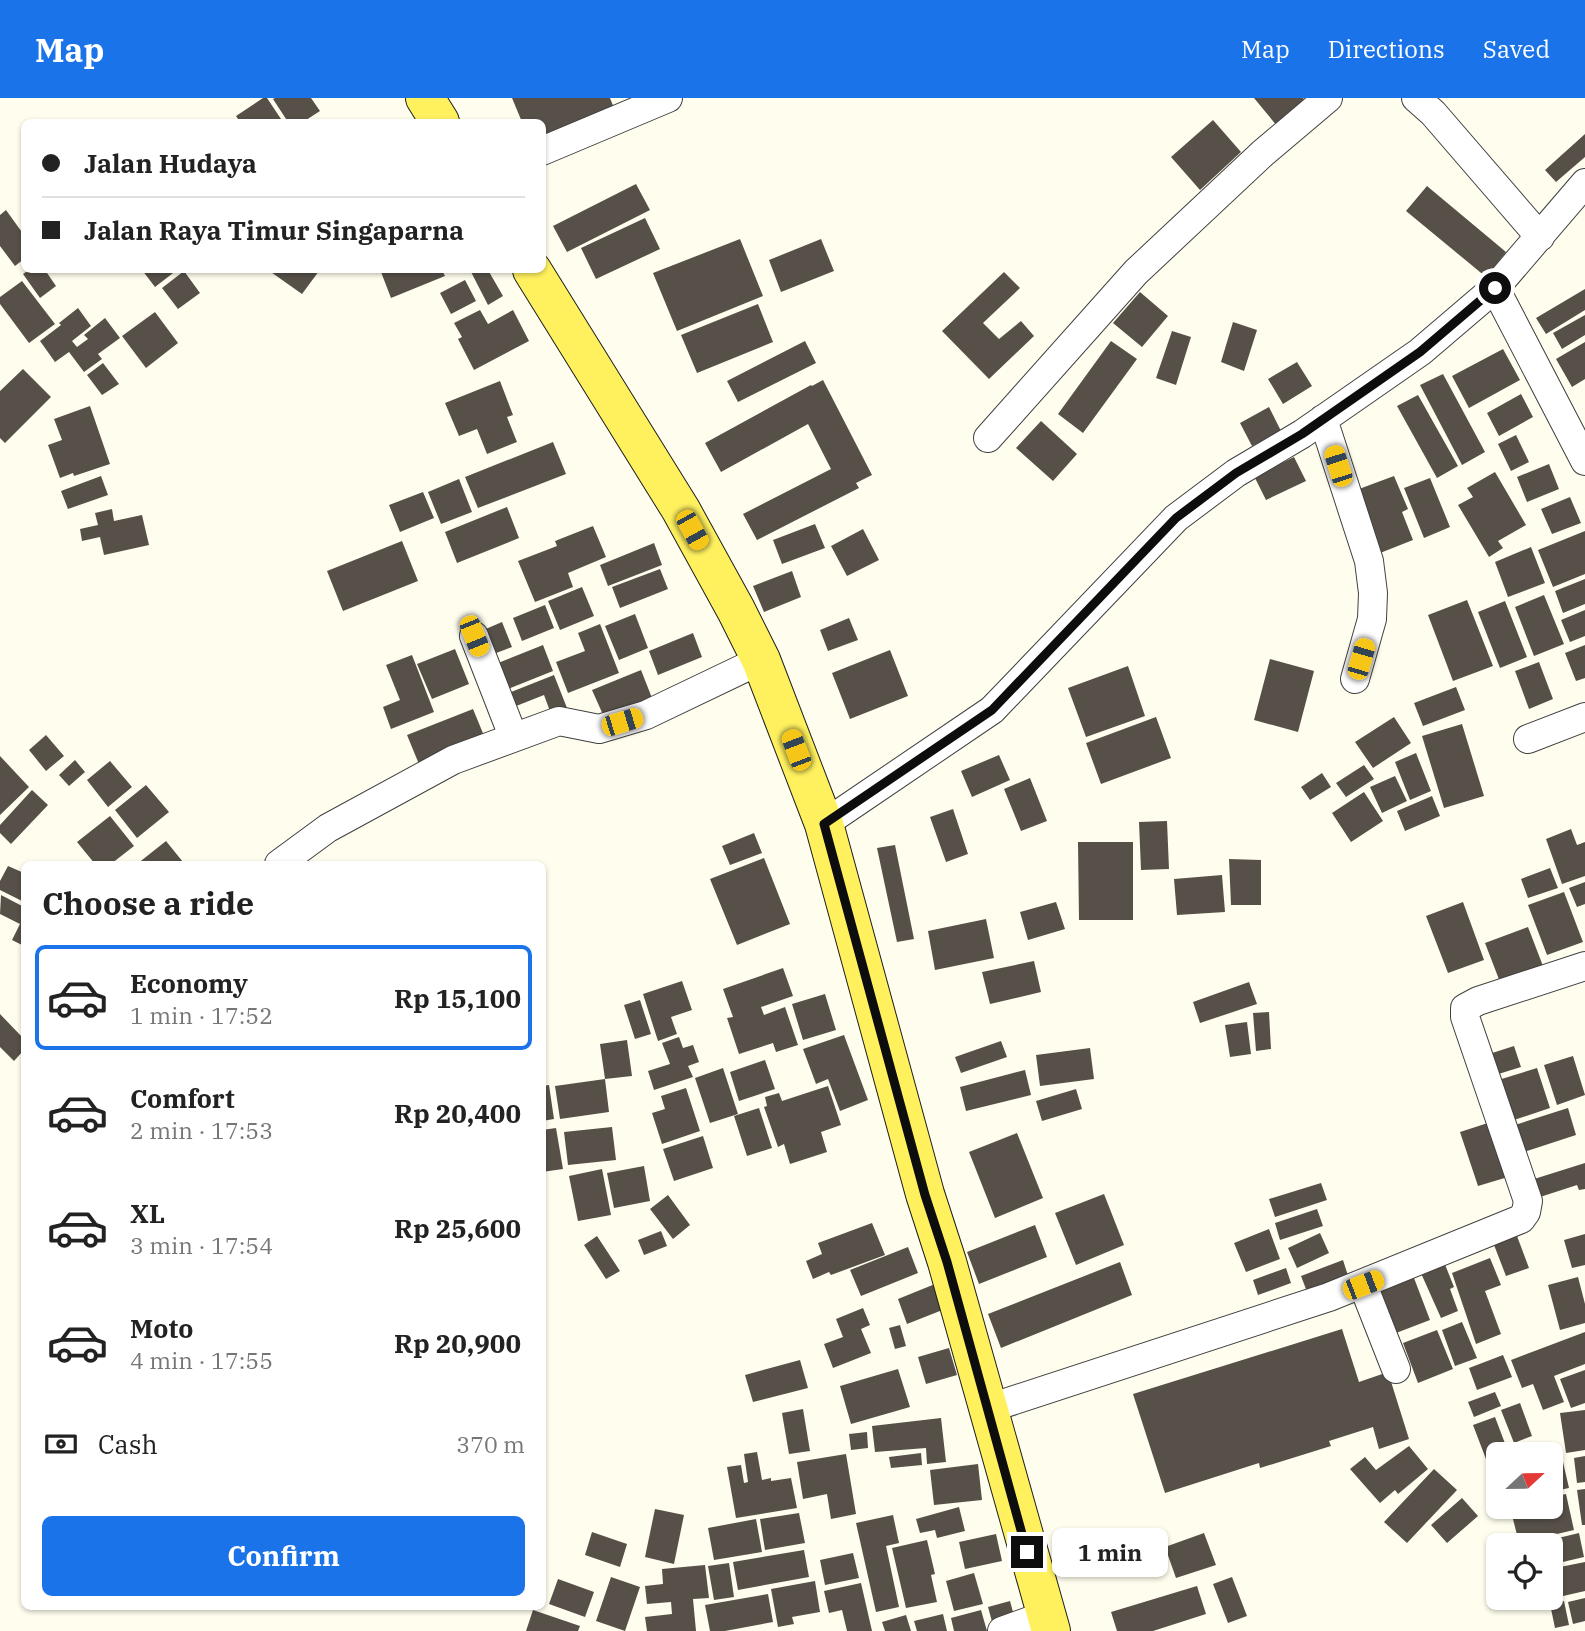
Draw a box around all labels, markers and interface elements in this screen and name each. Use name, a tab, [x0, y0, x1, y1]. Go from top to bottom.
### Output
text: Map	[35, 28, 104, 71]
text: Map	[1241, 33, 1290, 65]
text: Directions	[1328, 33, 1445, 65]
text: Saved	[1483, 33, 1550, 65]
text: Jalan Hudaya	[84, 146, 257, 180]
text: Jalan Raya Timur Singaparna	[84, 213, 464, 247]
route start	[1479, 272, 1511, 304]
car	[1322, 443, 1355, 489]
car	[673, 507, 712, 553]
car	[457, 613, 492, 659]
car	[1346, 636, 1377, 682]
car	[599, 706, 646, 738]
car	[779, 727, 814, 773]
text: Choose a ride	[42, 882, 254, 924]
icon: car	[46, 966, 109, 1029]
text: Economy	[130, 966, 248, 1000]
text: Rp 15,100	[394, 981, 521, 1015]
text: 1 min · 17:52	[130, 1000, 273, 1030]
icon: car	[46, 1081, 109, 1144]
text: Comfort	[130, 1081, 235, 1115]
text: Rp 20,400	[394, 1096, 521, 1130]
text: 2 min · 17:53	[130, 1115, 273, 1145]
icon: car	[46, 1196, 109, 1259]
text: XL	[130, 1196, 165, 1230]
text: Rp 25,600	[394, 1211, 521, 1245]
text: 3 min · 17:54	[130, 1230, 273, 1260]
car	[1340, 1268, 1387, 1302]
icon: car	[46, 1311, 109, 1374]
text: Moto	[130, 1311, 193, 1345]
text: Rp 20,900	[394, 1326, 521, 1360]
text: 4 min · 17:55	[130, 1345, 273, 1375]
icon: cash	[42, 1425, 80, 1463]
text: Cash	[98, 1427, 158, 1461]
text: 370 m	[456, 1429, 525, 1459]
north arrow	[1486, 1442, 1563, 1519]
map controls	[1486, 1442, 1563, 1610]
button: Confirm	[42, 1516, 525, 1596]
callout: 1 min	[1052, 1528, 1167, 1576]
button: locate	[1486, 1533, 1563, 1610]
route end	[1011, 1536, 1043, 1568]
text: 1 min	[1078, 1537, 1142, 1567]

